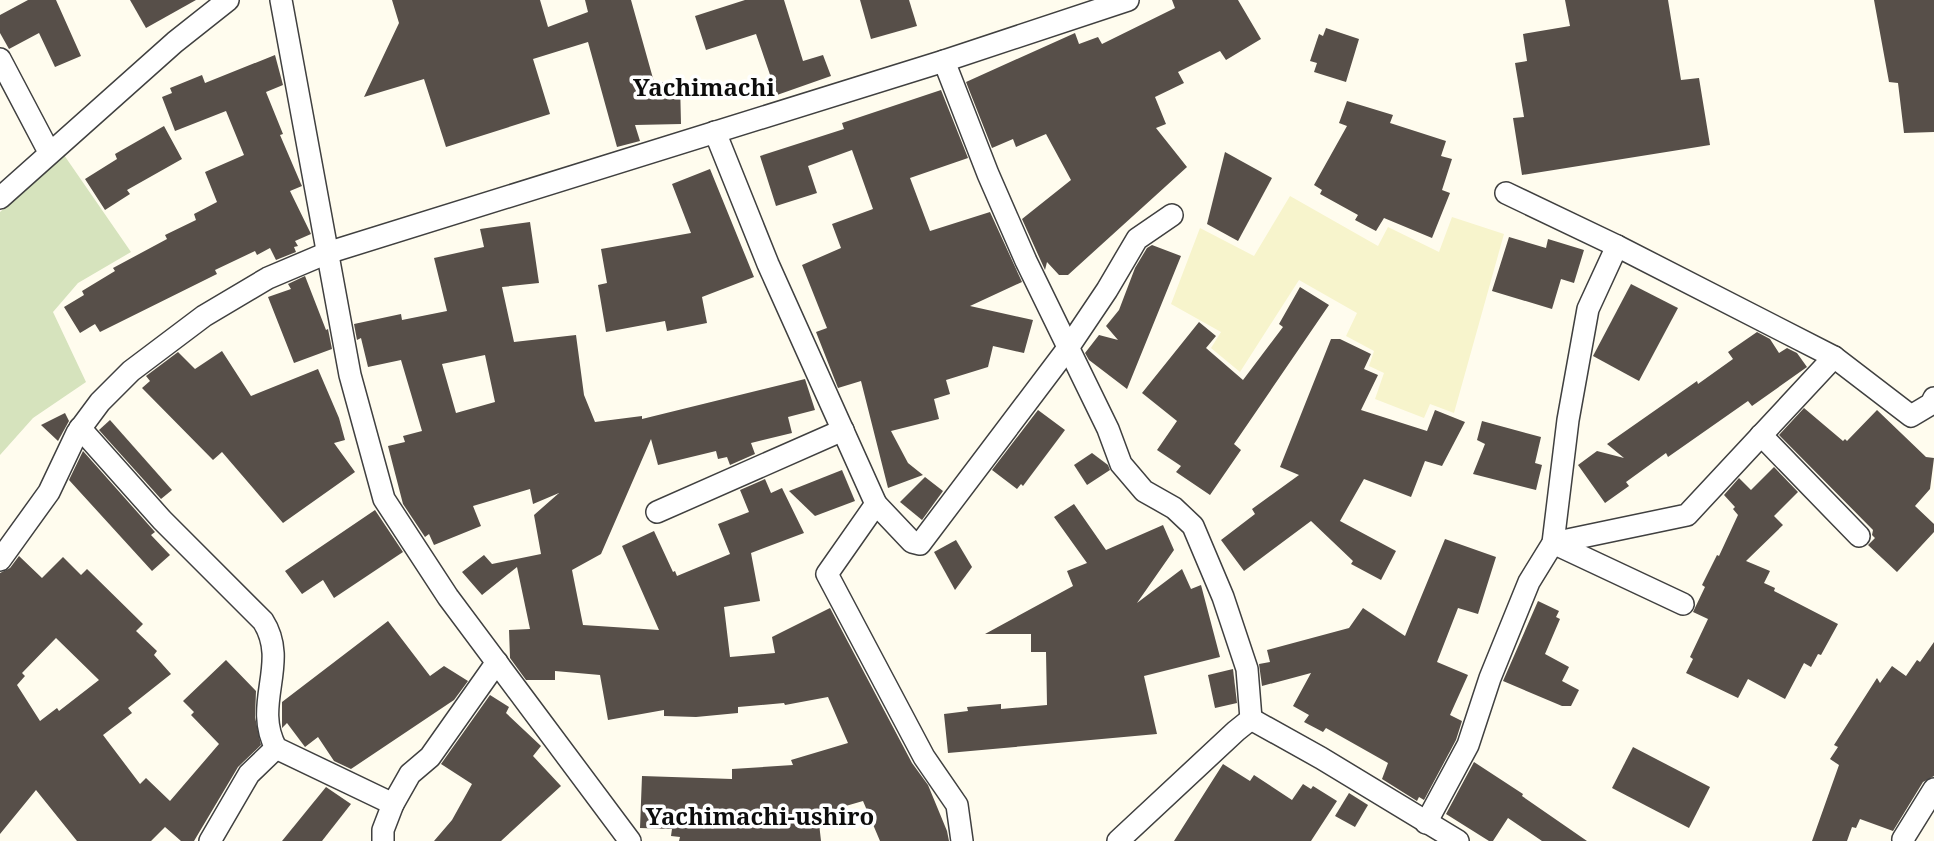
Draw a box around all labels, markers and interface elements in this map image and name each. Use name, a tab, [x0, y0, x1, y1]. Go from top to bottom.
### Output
district label: Yachimachi	[633, 70, 775, 103]
district label: Yachimachi-ushiro	[646, 799, 874, 832]

